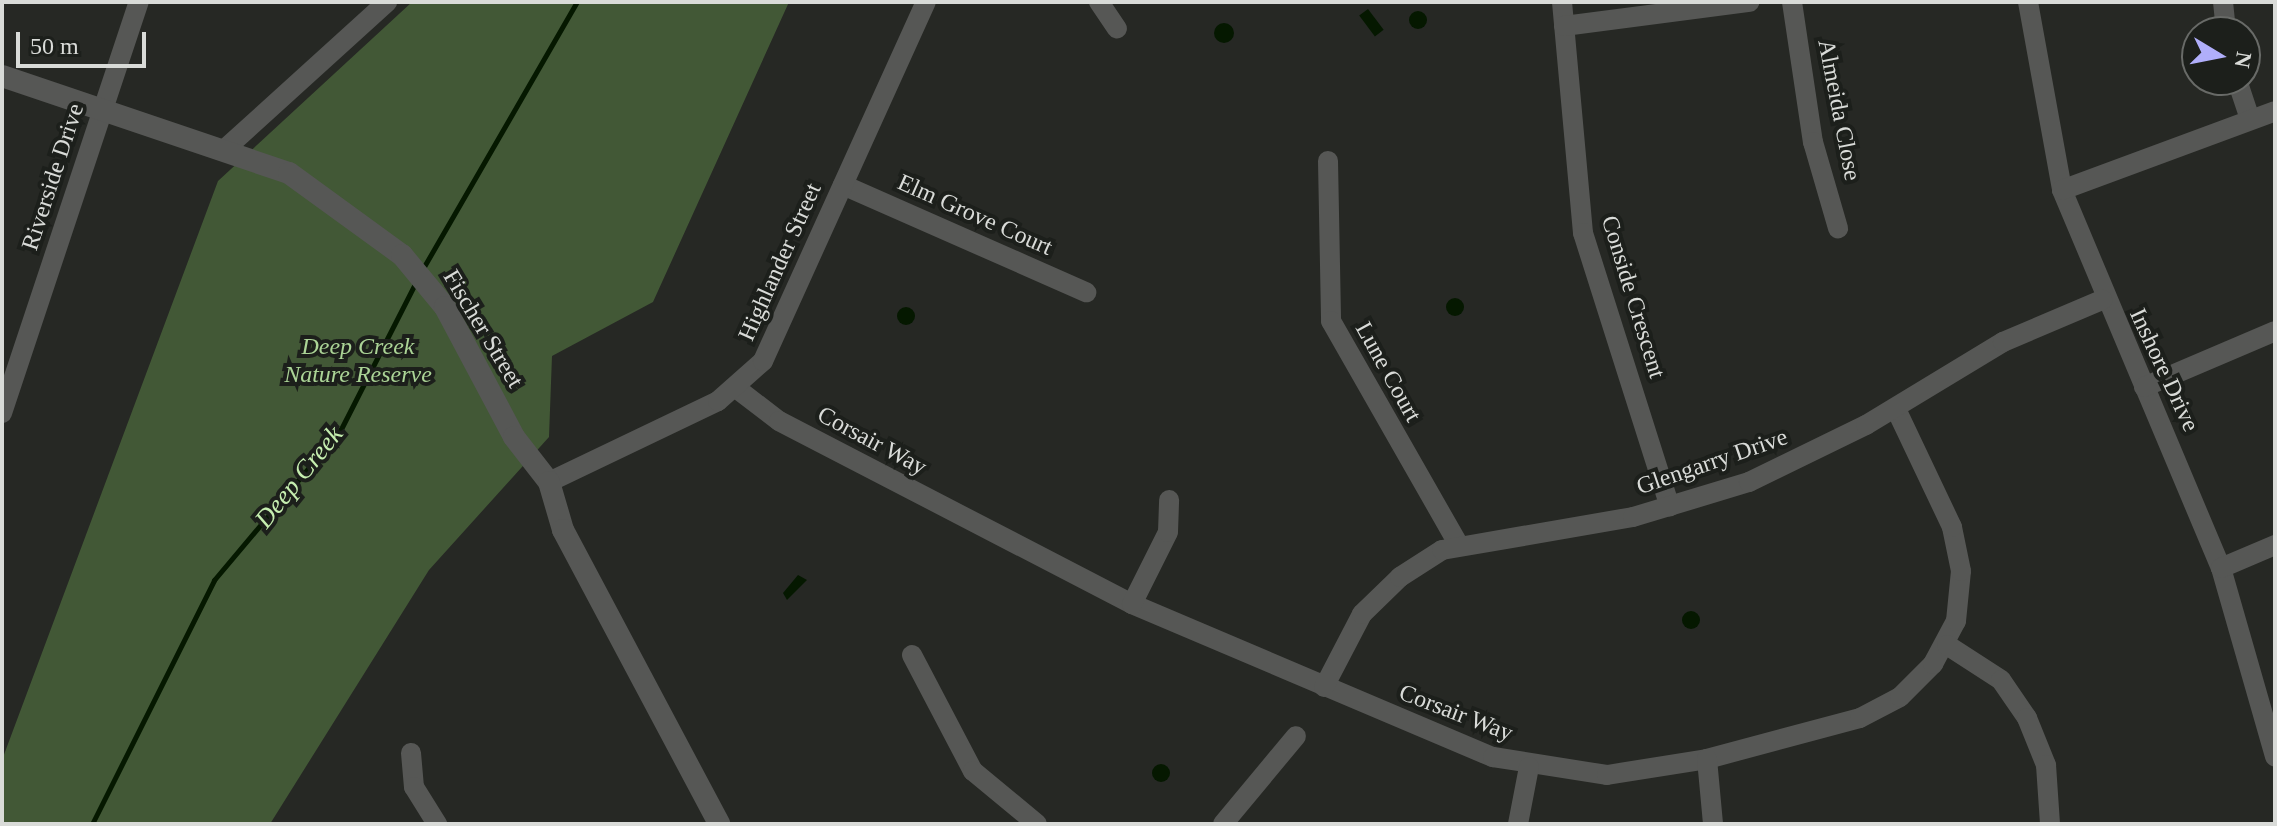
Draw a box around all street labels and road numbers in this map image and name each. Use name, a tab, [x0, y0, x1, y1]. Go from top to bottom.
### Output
street label: Almeida Close	[1811, 37, 1867, 183]
street label: Riverside Drive	[16, 100, 90, 254]
street label: Elm Grove Court	[893, 168, 1057, 262]
street label: Highlander Street	[732, 179, 828, 345]
street label: Conside Crescent	[1595, 212, 1671, 382]
street label: Fischer Street	[437, 265, 529, 393]
street label: Inshore Drive	[2123, 304, 2205, 436]
street label: Lune Court	[1349, 317, 1427, 427]
street label: Corsair Way	[812, 400, 932, 482]
street label: Glengarry Drive	[1633, 423, 1791, 501]
street label: Corsair Way	[1395, 678, 1517, 748]

